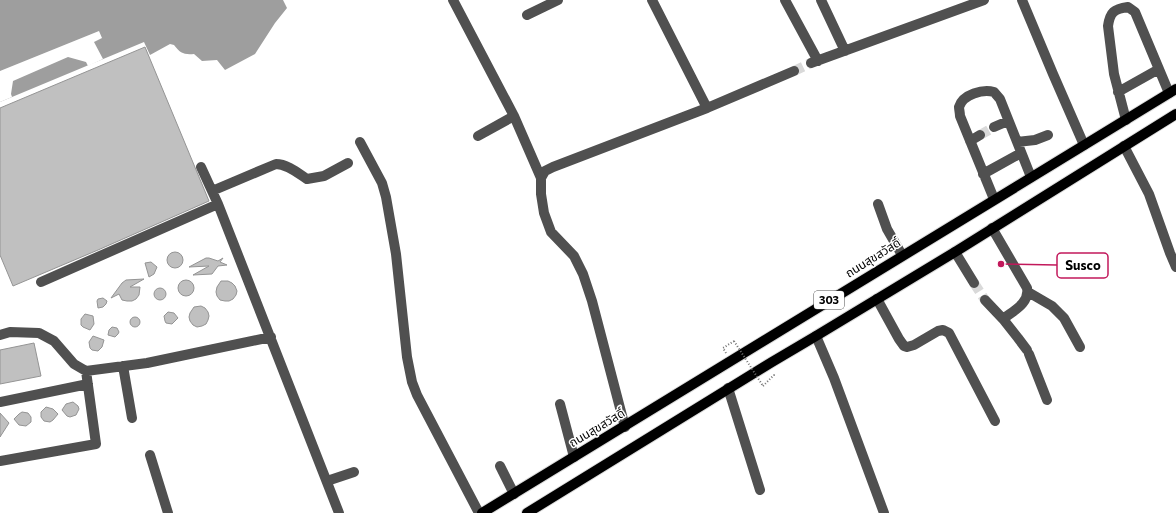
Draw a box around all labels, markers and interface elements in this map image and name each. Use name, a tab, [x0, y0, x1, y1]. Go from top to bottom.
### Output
street label: ถนนสุขสวัสดิ์	[842, 235, 903, 280]
callout: Susco	[1057, 253, 1108, 278]
text: Susco	[1065, 257, 1101, 273]
road number: 303	[814, 291, 844, 309]
street label: ถนนสุขสวัสดิ์	[566, 405, 627, 450]

